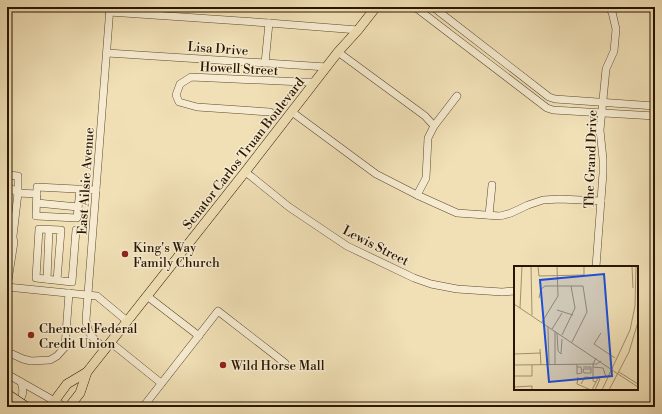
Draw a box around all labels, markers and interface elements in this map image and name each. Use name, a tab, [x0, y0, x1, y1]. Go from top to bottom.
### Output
street label: Lisa Drive	[187, 39, 249, 59]
street label: Howell Street	[199, 59, 279, 79]
street label: Senator Carlos Truan Boulevard	[180, 74, 308, 233]
street label: The Grand Drive	[581, 109, 601, 209]
street label: East Ailsie Avenue	[74, 126, 98, 235]
street label: Lewis Street	[340, 222, 412, 270]
place label: King's Way Family Church	[133, 240, 220, 271]
marker: King's Way Family Church	[120, 249, 130, 259]
inset map	[514, 266, 638, 390]
place label: Chemcel Federal Credit Union	[39, 321, 138, 352]
marker: Chemcel Federal Credit Union	[26, 330, 36, 340]
place label: Wild Horse Mall	[230, 358, 325, 374]
marker: Wild Horse Mall	[218, 360, 228, 370]

